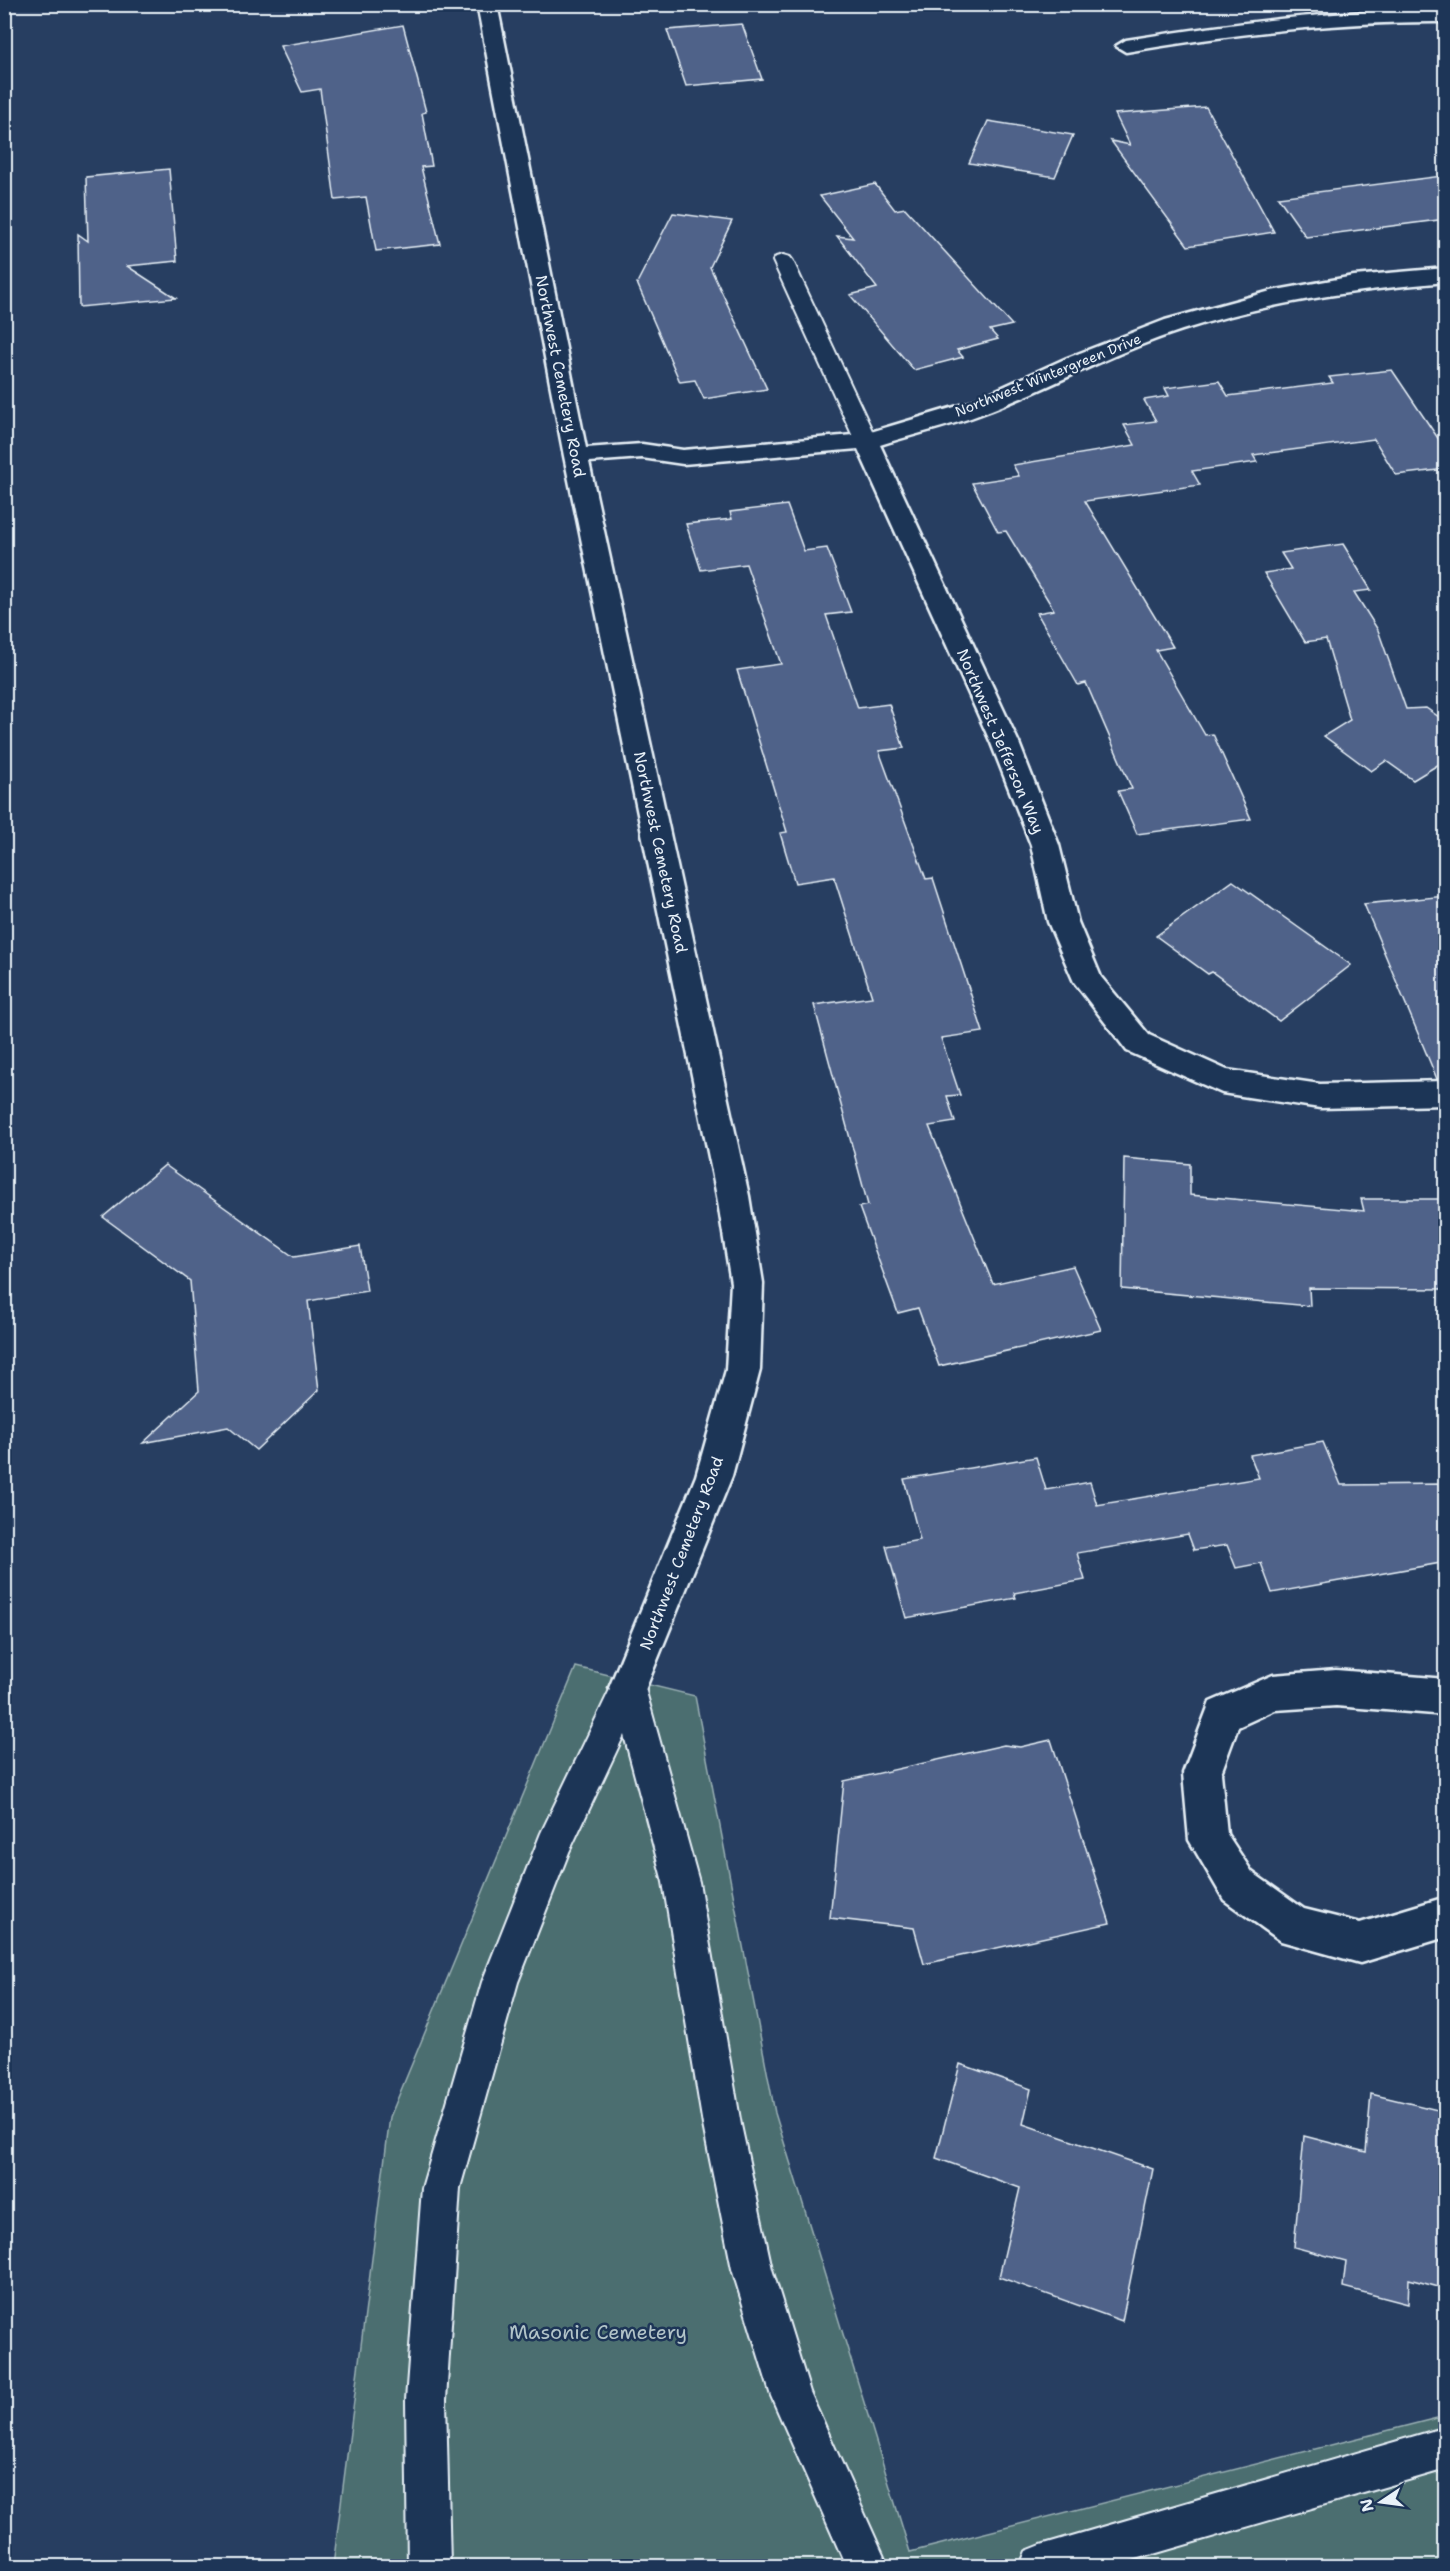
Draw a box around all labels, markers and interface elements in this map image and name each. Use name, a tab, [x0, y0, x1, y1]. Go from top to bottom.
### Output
street label: Northwest Cemetery Road	[531, 273, 590, 479]
street label: Northwest Wintergreen Drive	[952, 329, 1144, 421]
street label: Northwest Jefferson Way	[952, 646, 1049, 837]
street label: Northwest Cemetery Road	[629, 749, 692, 955]
street label: Northwest Cemetery Road	[635, 1453, 728, 1653]
park label: Masonic Cemetery	[509, 2319, 687, 2345]
north arrow	[1351, 2472, 1411, 2532]
text: N	[1355, 2497, 1379, 2514]

